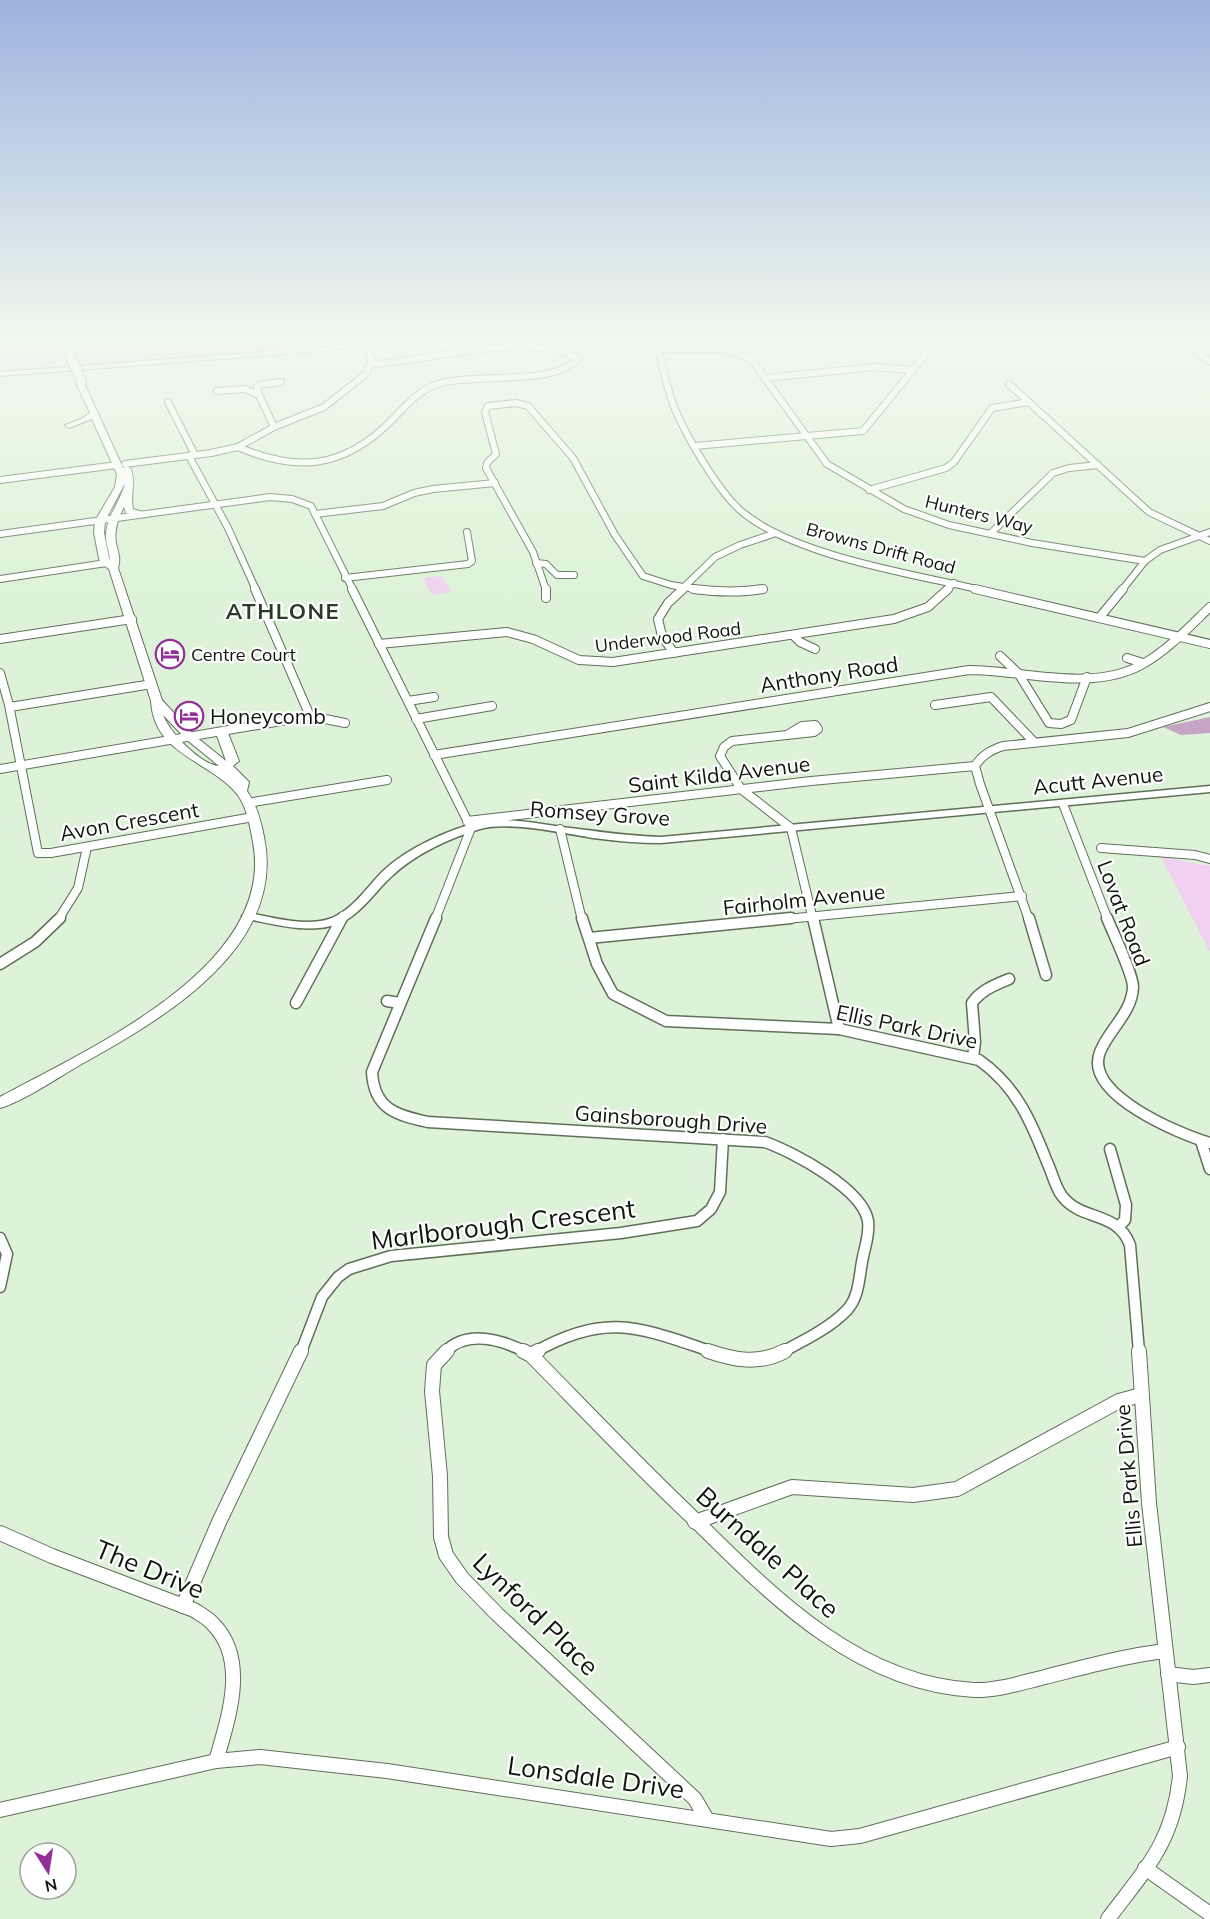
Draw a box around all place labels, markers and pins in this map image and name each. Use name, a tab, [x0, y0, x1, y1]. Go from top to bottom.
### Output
hotel icon: Centre Court	[154, 638, 186, 670]
place label: Centre Court	[191, 643, 296, 666]
hotel icon: Honeycomb	[173, 700, 205, 732]
place label: Honeycomb	[210, 703, 326, 729]

